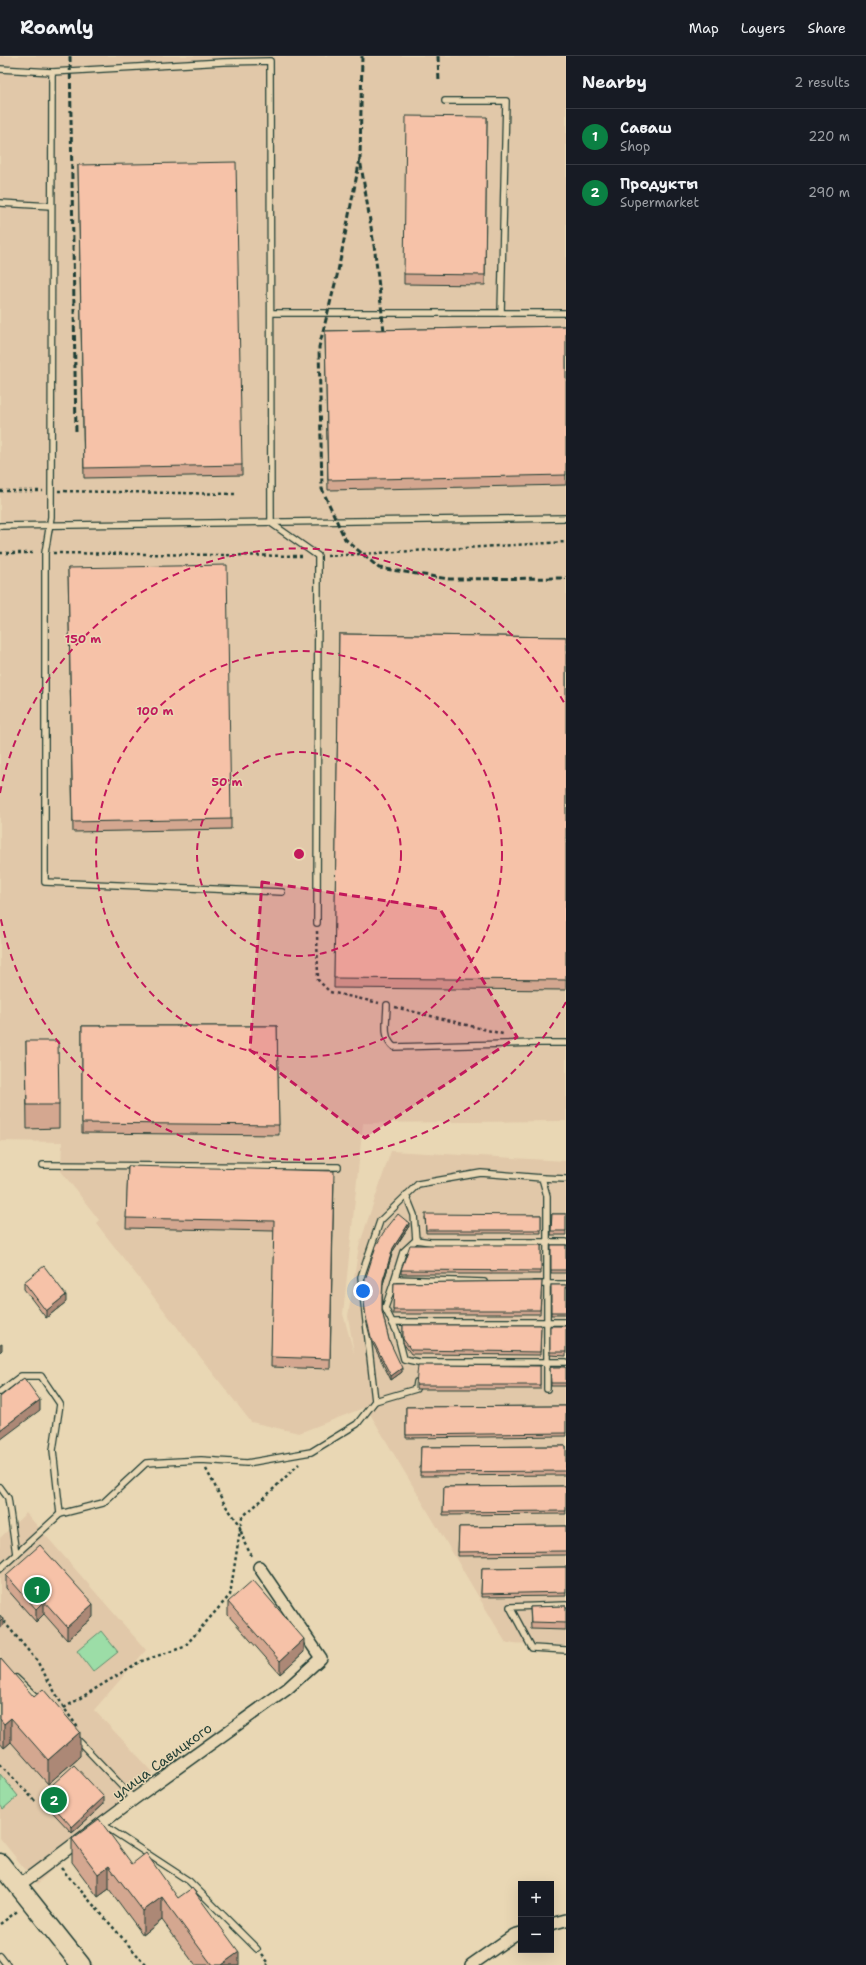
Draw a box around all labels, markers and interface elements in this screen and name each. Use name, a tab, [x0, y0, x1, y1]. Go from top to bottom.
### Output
text: Roamly	[20, 15, 94, 40]
text: Map	[689, 19, 719, 37]
text: Layers	[741, 19, 785, 37]
text: Share	[807, 19, 846, 37]
text: Nearby	[582, 71, 647, 93]
text: 2 results	[794, 74, 850, 91]
text: Саваш	[620, 118, 672, 138]
text: 1	[592, 128, 598, 145]
text: 220 m	[808, 128, 850, 145]
text: Shop	[620, 138, 650, 155]
text: Продукты	[620, 174, 698, 194]
text: 2	[590, 184, 600, 201]
text: 290 m	[808, 184, 850, 201]
text: Supermarket	[620, 194, 699, 211]
text: 150 m	[65, 631, 101, 647]
text: 100 m	[137, 703, 174, 719]
text: 50 m	[212, 774, 243, 790]
centre of rings	[292, 847, 306, 861]
your location	[353, 1281, 373, 1301]
pin: 1	[24, 1575, 50, 1605]
street label: улица Савицкого	[109, 1719, 215, 1803]
pin: 2	[41, 1785, 67, 1815]
map controls	[518, 1881, 554, 1953]
button: +	[518, 1881, 554, 1917]
button: −	[518, 1917, 554, 1953]

